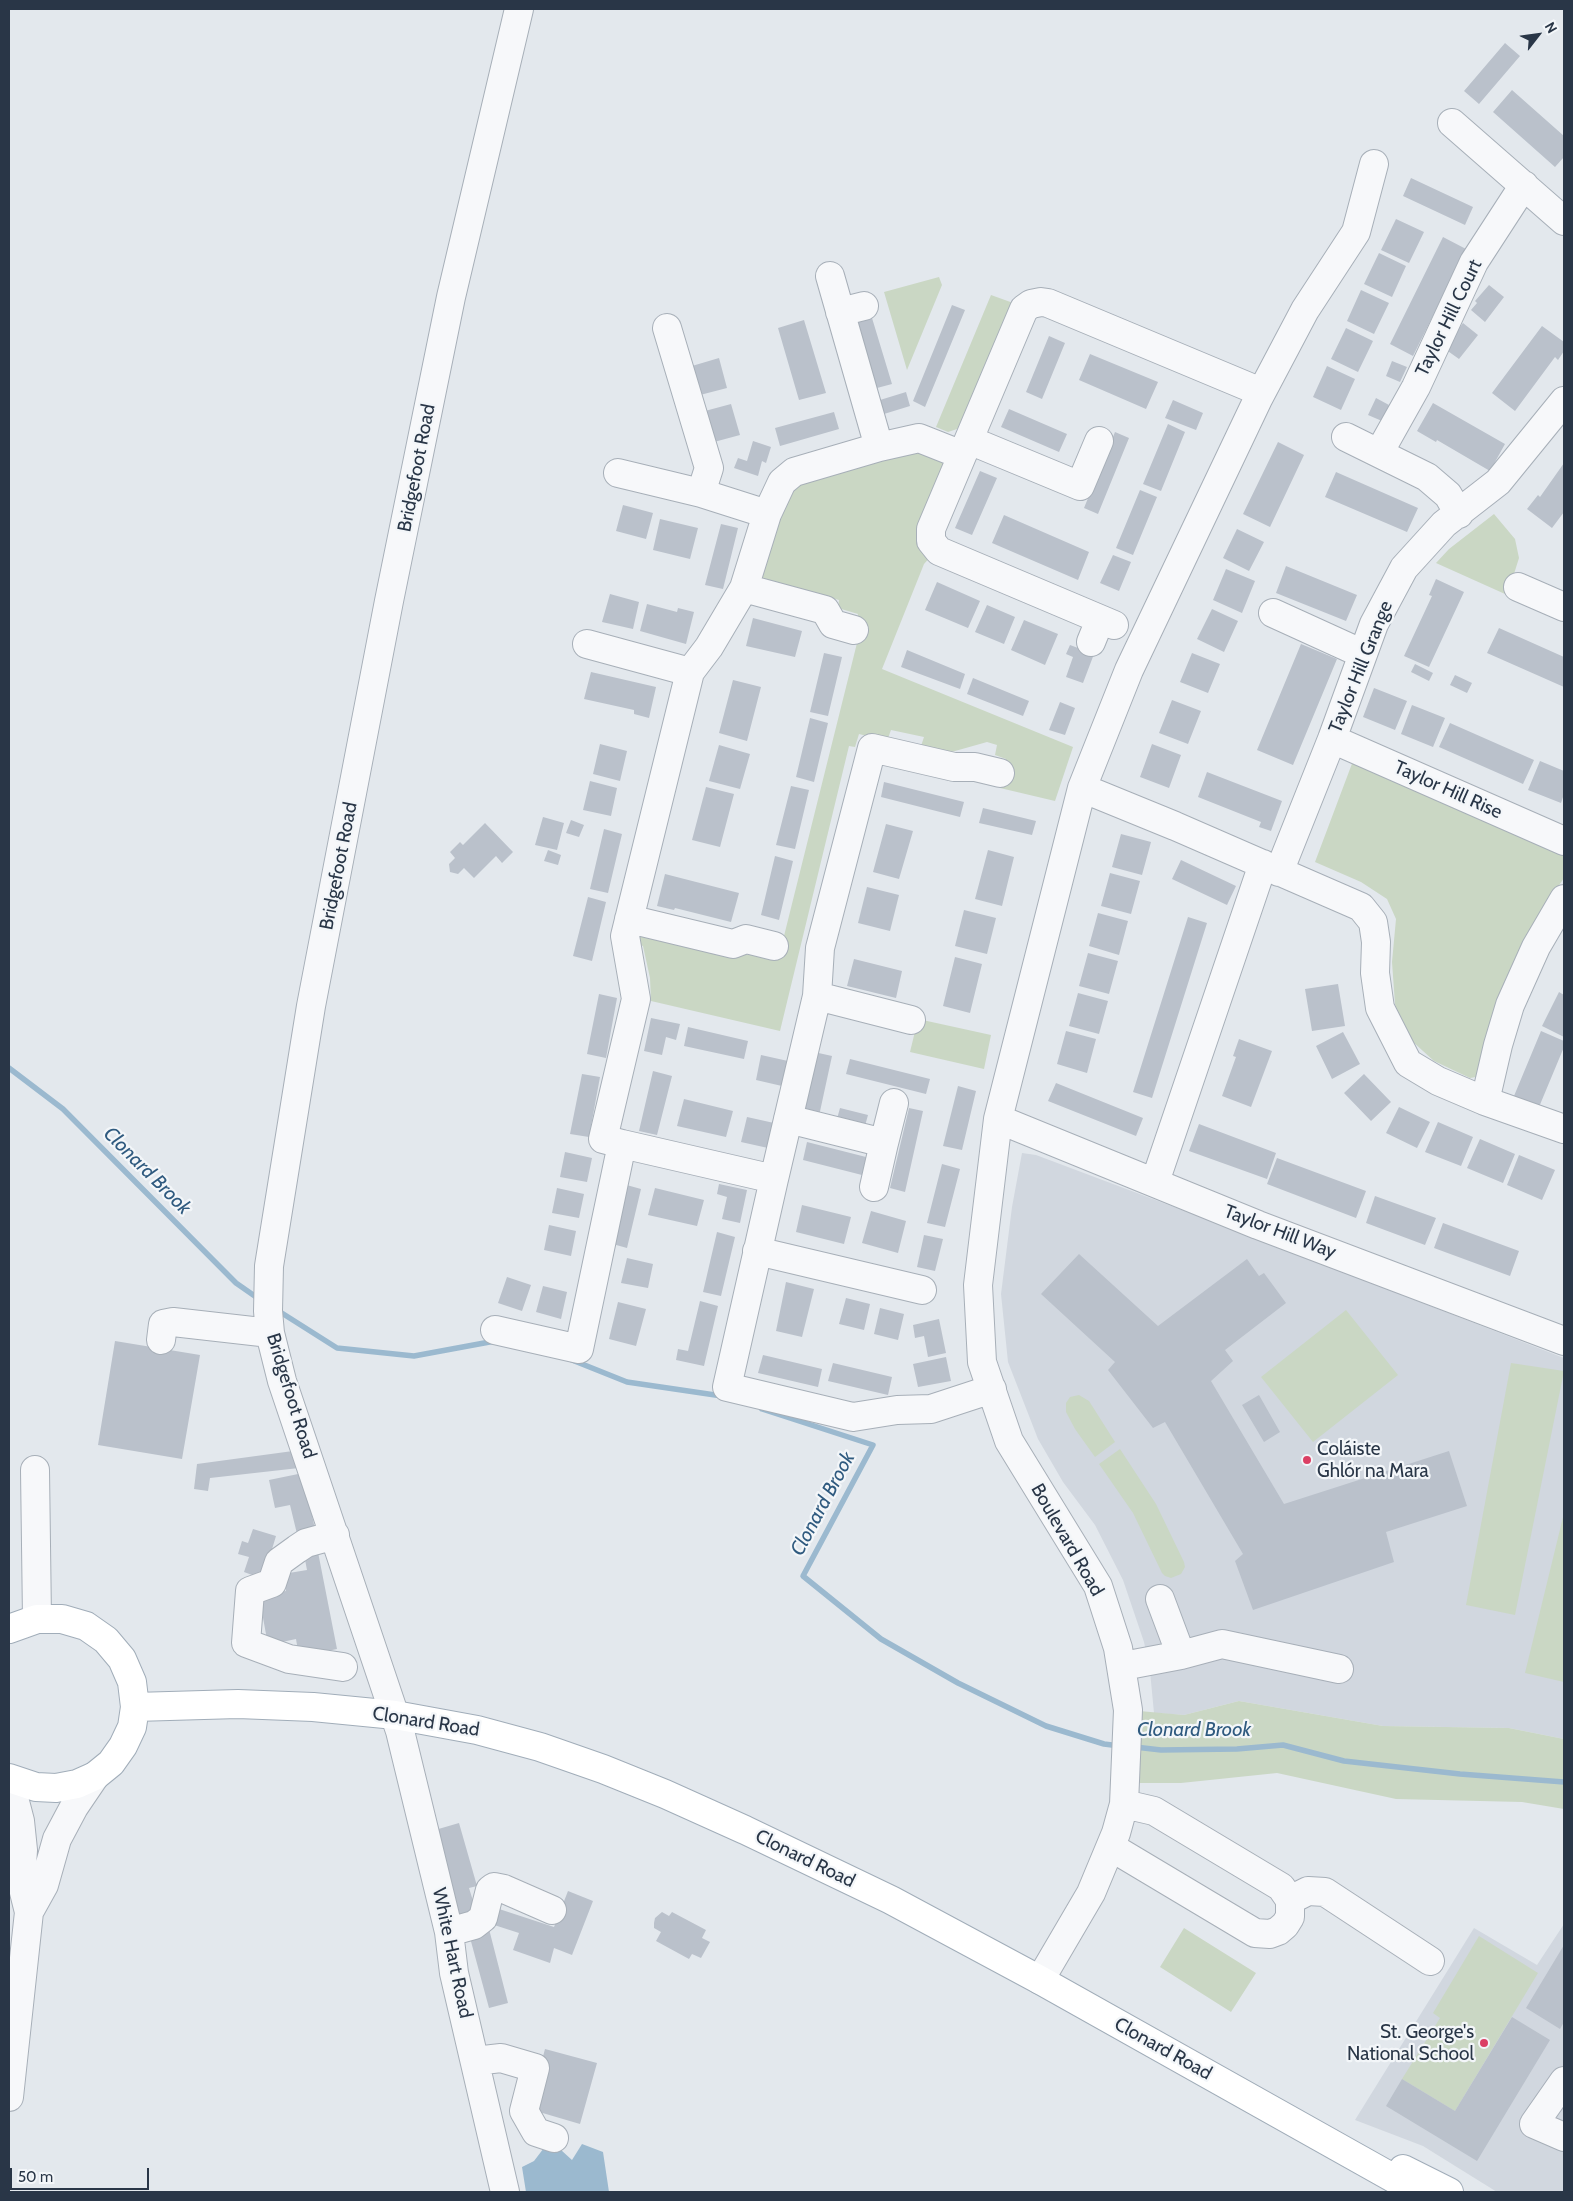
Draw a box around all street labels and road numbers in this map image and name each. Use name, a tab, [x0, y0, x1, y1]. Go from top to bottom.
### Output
street label: Taylor Hill Court	[1411, 256, 1487, 380]
street label: Bridgefoot Road	[393, 402, 441, 534]
street label: Taylor Hill Grange	[1324, 598, 1398, 736]
street label: Taylor Hill Rise	[1390, 756, 1506, 824]
street label: Bridgefoot Road	[315, 800, 363, 932]
street label: Taylor Hill Way	[1221, 1200, 1339, 1264]
street label: Bridgefoot Road	[261, 1331, 321, 1461]
street label: Boulevard Road	[1026, 1480, 1108, 1600]
street label: Clonard Road	[371, 1702, 481, 1742]
street label: Clonard Road	[751, 1825, 859, 1893]
street label: White Hart Road	[427, 1886, 477, 2020]
street label: Clonard Road	[1110, 2013, 1216, 2085]

